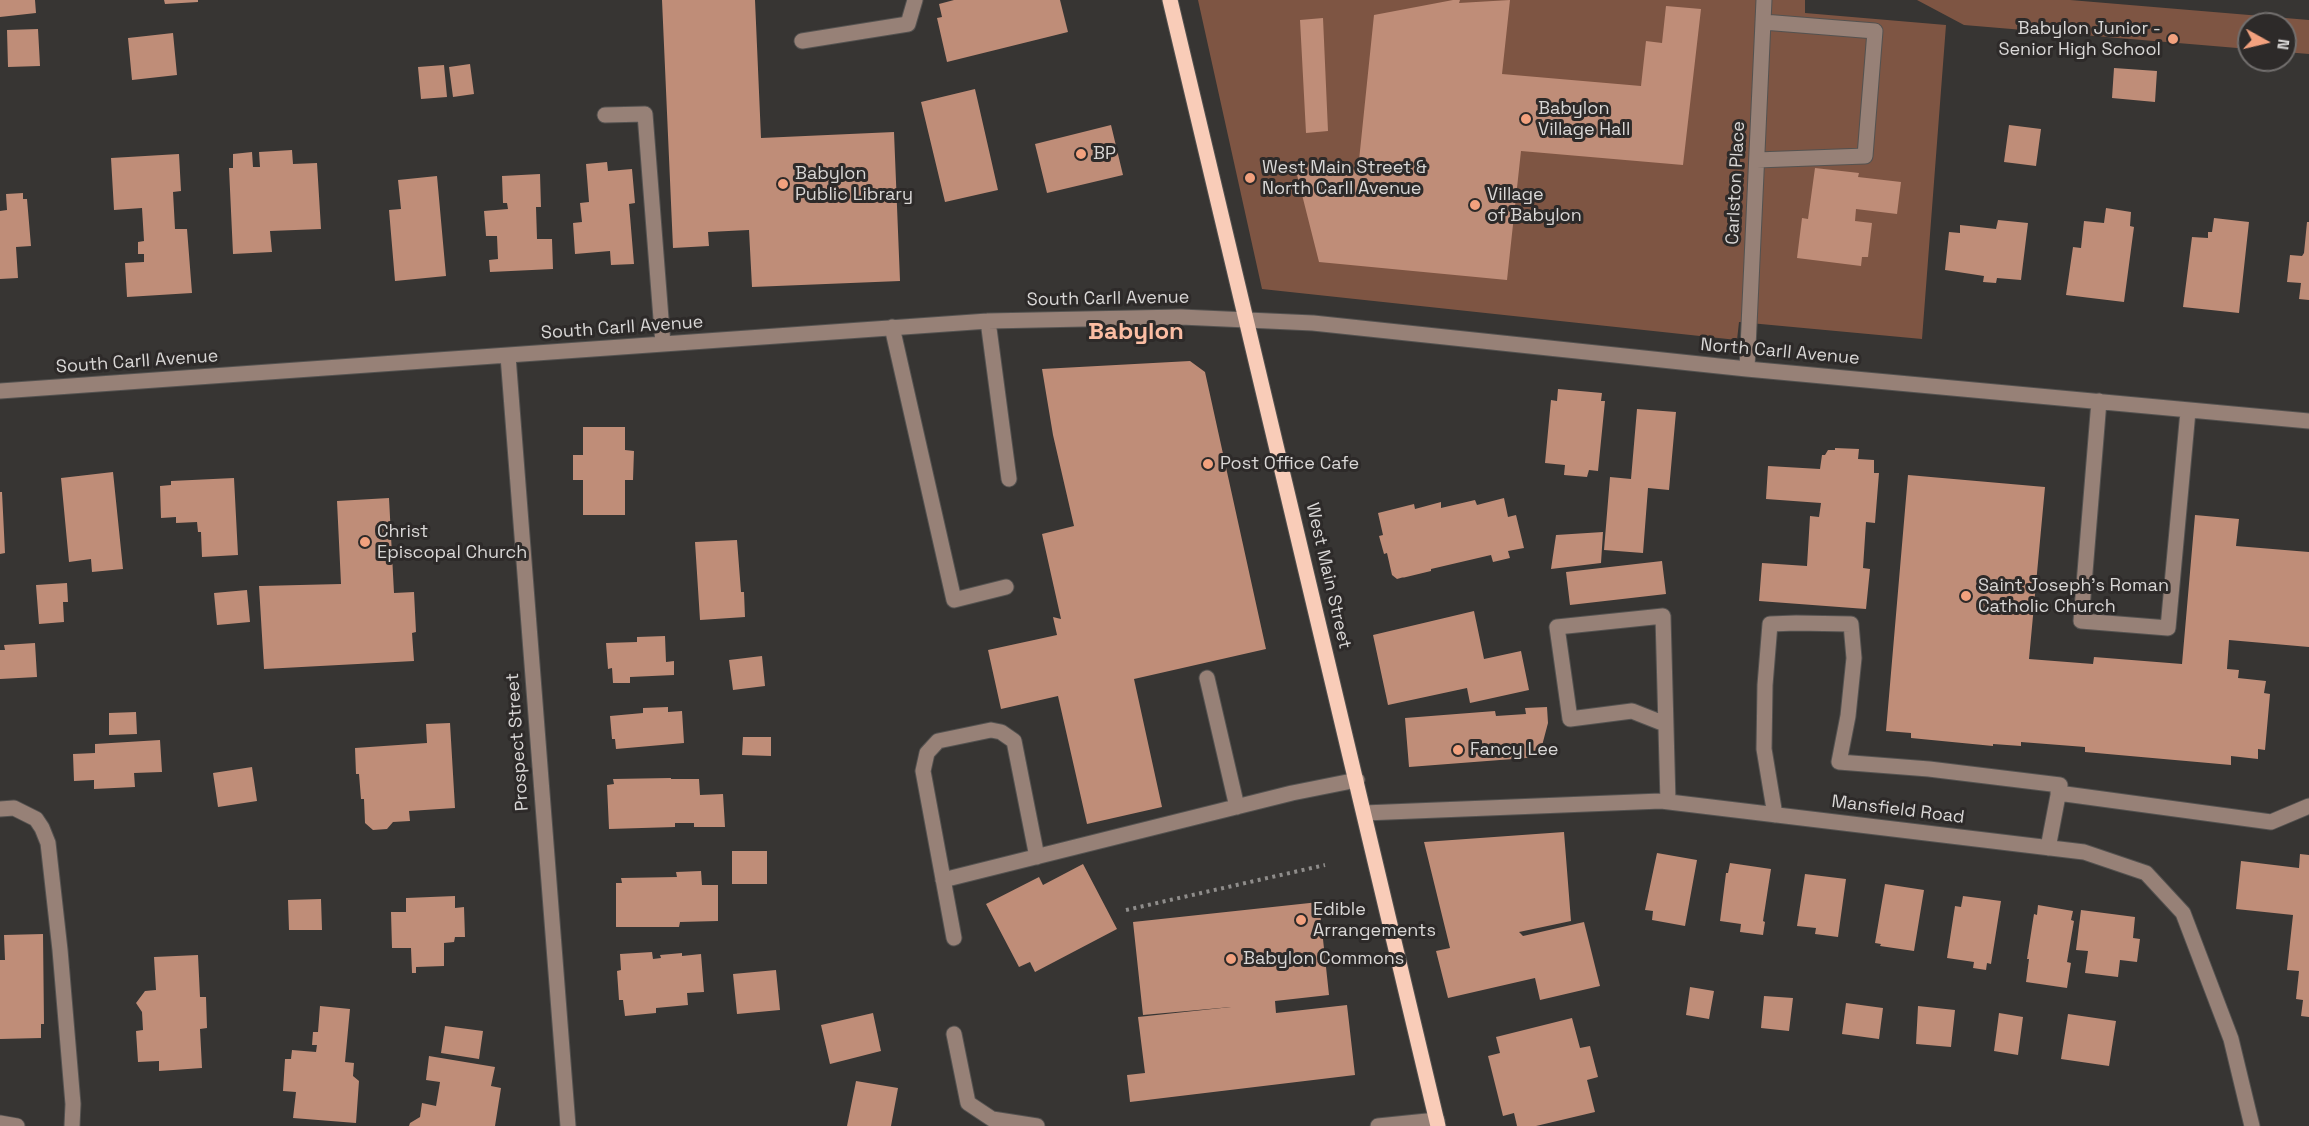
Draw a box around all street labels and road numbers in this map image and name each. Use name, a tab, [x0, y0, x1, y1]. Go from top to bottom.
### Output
street label: Carlston Place	[1722, 121, 1750, 245]
street label: South Carll Avenue	[1026, 287, 1190, 311]
street label: South Carll Avenue	[540, 312, 704, 344]
street label: North Carll Avenue	[1700, 334, 1860, 370]
street label: South Carll Avenue	[55, 346, 219, 378]
street label: West Main Street	[1301, 501, 1355, 651]
street label: Prospect Street	[502, 672, 534, 812]
street label: Mansfield Road	[1830, 791, 1966, 829]

